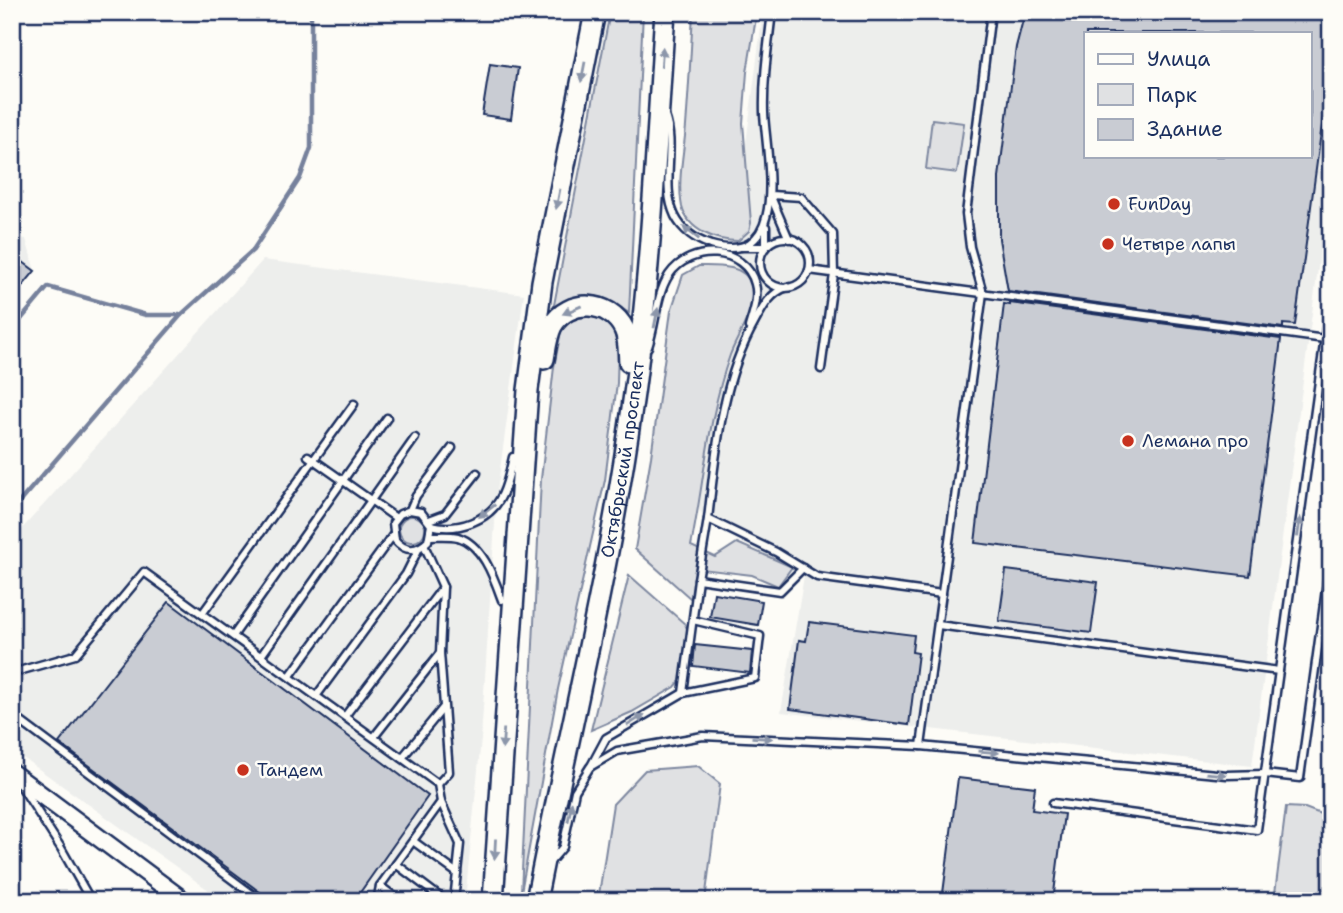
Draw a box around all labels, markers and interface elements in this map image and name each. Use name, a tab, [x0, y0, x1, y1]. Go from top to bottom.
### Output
legend	[1084, 32, 1312, 158]
text: Улица	[1147, 45, 1210, 73]
one-way arrow	[657, 46, 668, 68]
one-way arrow	[578, 61, 589, 83]
text: Парк	[1147, 81, 1197, 109]
text: Здание	[1147, 115, 1223, 143]
one-way arrow	[553, 188, 564, 210]
place label: FunDay	[1128, 192, 1191, 216]
marker: FunDay	[1106, 196, 1122, 212]
one-way arrow	[682, 226, 700, 240]
place label: Четыре лапы	[1122, 232, 1236, 256]
marker: Четыре лапы	[1100, 236, 1116, 252]
one-way arrow	[562, 305, 583, 316]
one-way arrow	[650, 307, 661, 329]
street label: Октябрьский проспект	[595, 359, 650, 560]
place label: Лемана про	[1142, 429, 1248, 453]
marker: Лемана про	[1120, 433, 1136, 449]
one-way arrow	[478, 504, 497, 518]
one-way arrow	[1294, 516, 1305, 538]
one-way arrow	[626, 713, 645, 726]
one-way arrow	[497, 729, 508, 751]
one-way arrow	[751, 733, 773, 744]
one-way arrow	[978, 747, 1000, 758]
place label: Тандем	[257, 758, 323, 782]
marker: Тандем	[235, 762, 251, 778]
one-way arrow	[1205, 769, 1227, 780]
one-way arrow	[565, 801, 576, 823]
one-way arrow	[490, 838, 501, 860]

